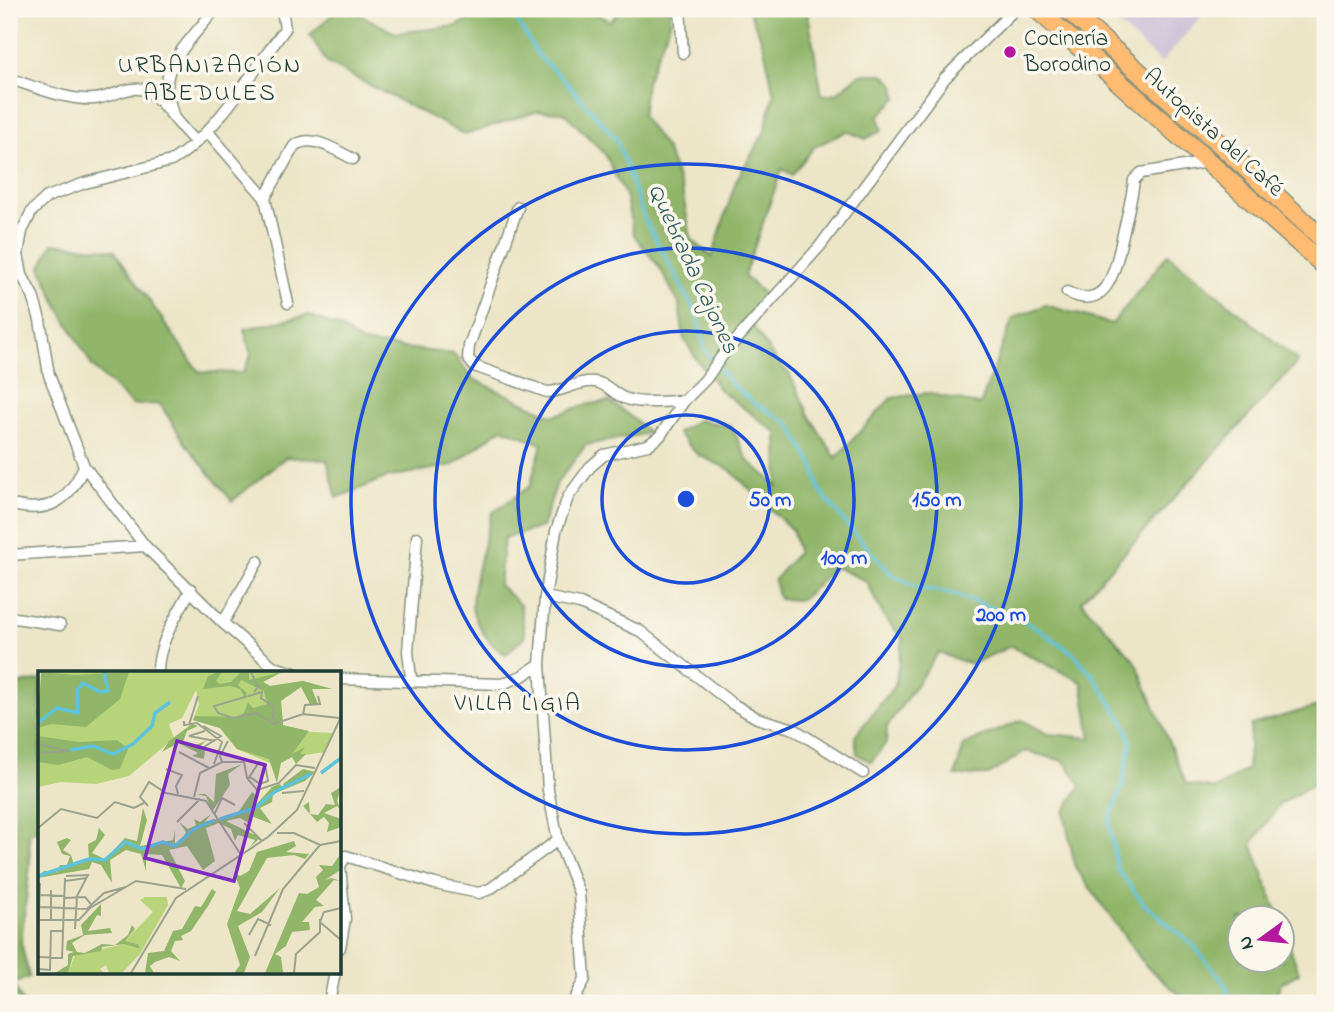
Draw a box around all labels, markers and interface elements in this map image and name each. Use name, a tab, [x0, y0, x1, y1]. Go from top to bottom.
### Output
place label: Cocinería Borodino	[1023, 23, 1111, 82]
marker: Cocinería Borodino	[1002, 44, 1018, 60]
district label: URBANIZACIÓN ABEDULES	[118, 49, 302, 112]
street label: Autopista del Café	[1136, 61, 1291, 206]
water label: Quebrada Cajones	[637, 178, 747, 360]
text: 50 m	[749, 486, 791, 516]
text: 150 m	[912, 486, 962, 516]
centre of rings	[674, 487, 698, 511]
text: 100 m	[821, 544, 867, 574]
text: 200 m	[975, 601, 1026, 631]
inset map	[38, 671, 341, 974]
district label: VILLA LIGIA	[453, 687, 582, 722]
north arrow	[1226, 904, 1296, 974]
text: N	[1232, 933, 1262, 952]

